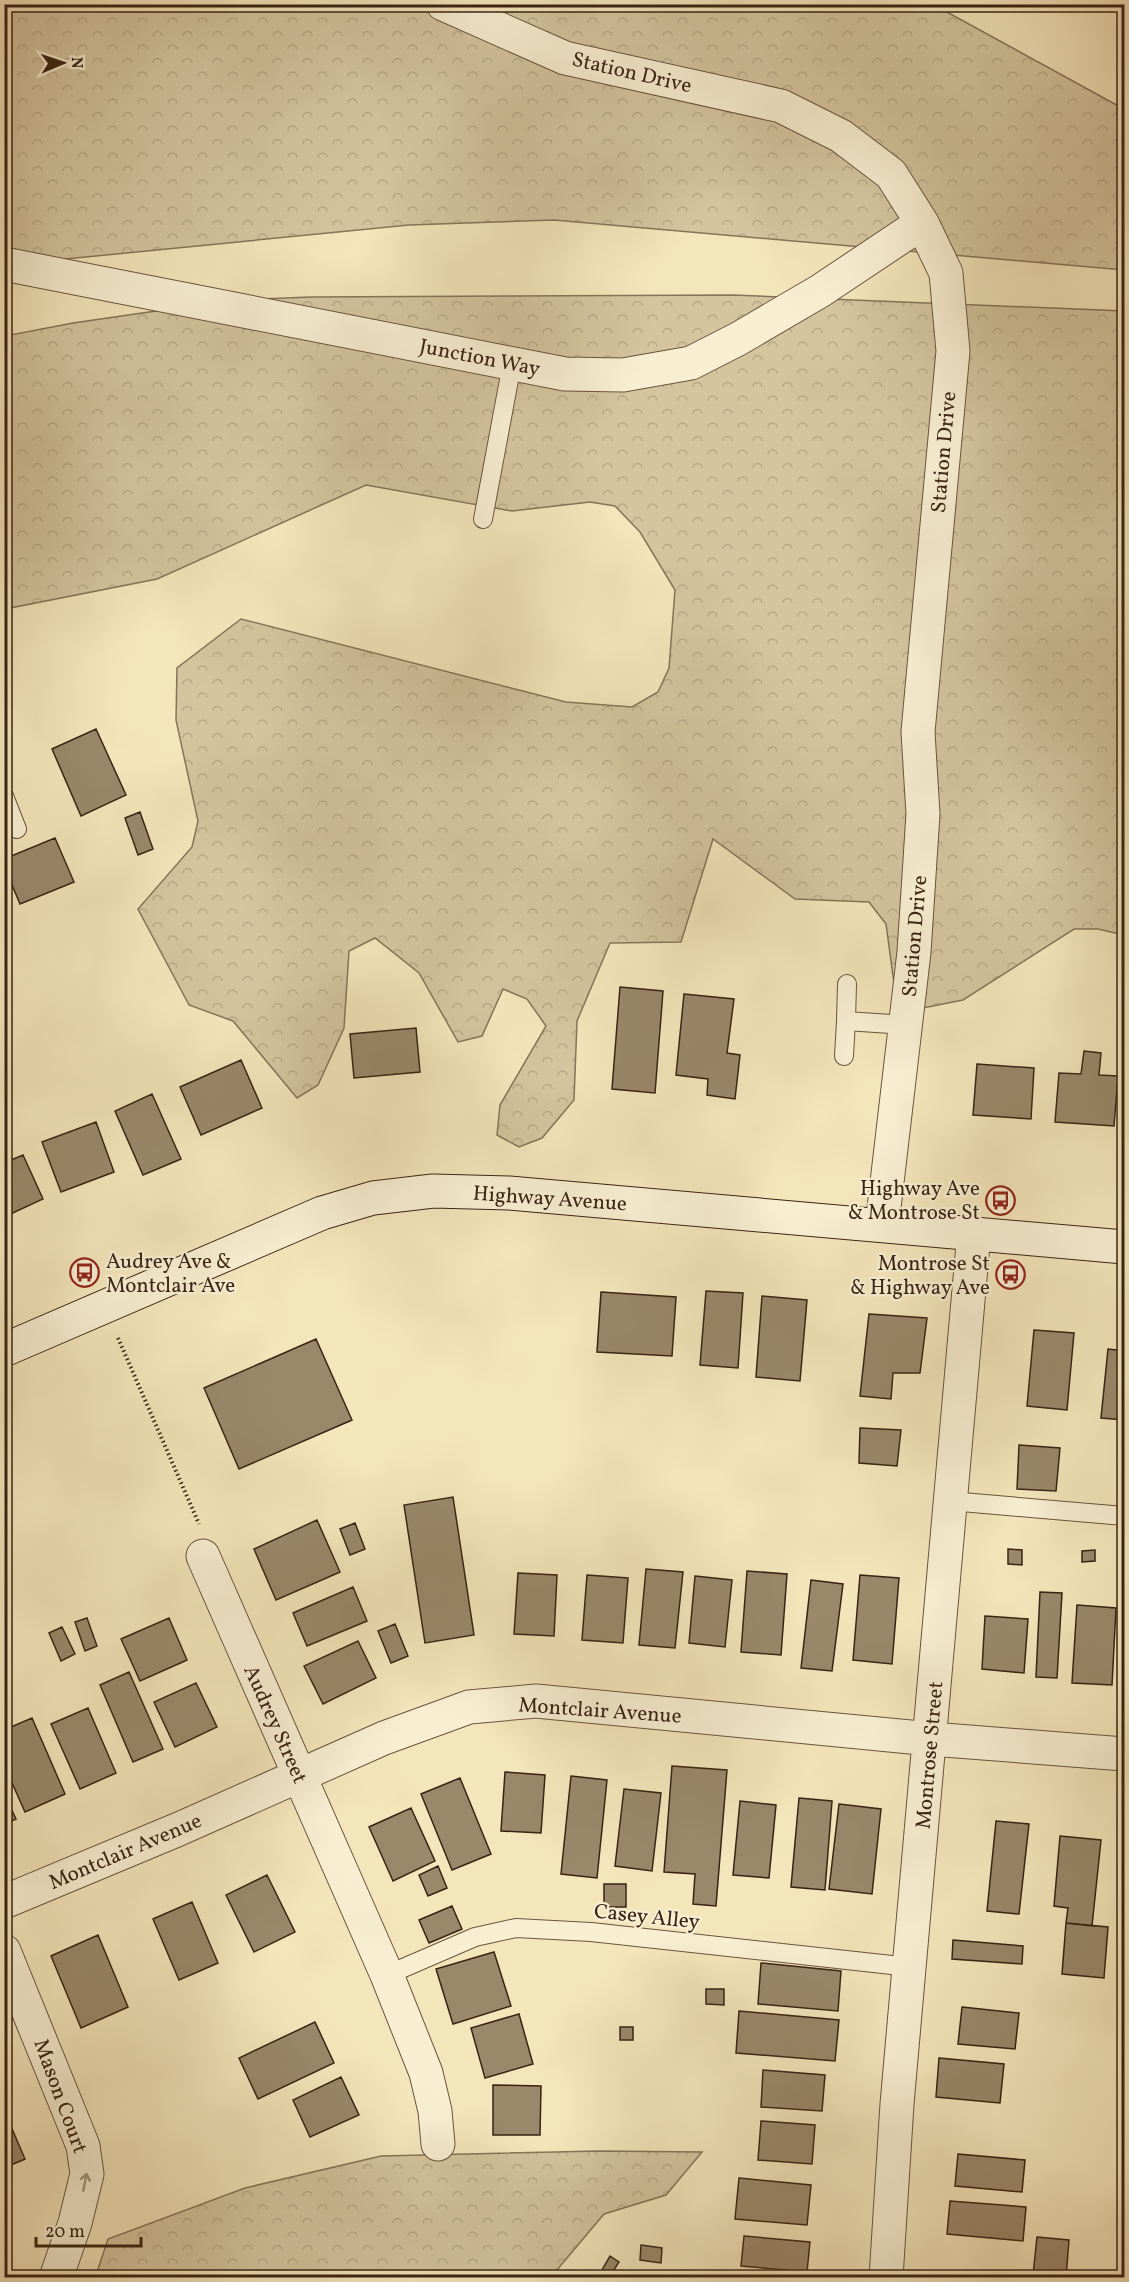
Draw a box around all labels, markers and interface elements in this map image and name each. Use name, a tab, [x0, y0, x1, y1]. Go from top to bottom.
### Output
north arrow	[33, 33, 93, 93]
street label: Station Drive	[569, 46, 694, 101]
text: N	[65, 56, 87, 69]
street label: Junction Way	[417, 333, 543, 385]
street label: Station Drive	[925, 390, 964, 514]
street label: Station Drive	[896, 874, 935, 998]
place label: Highway Ave & Montrose St	[848, 1175, 980, 1228]
street label: Highway Avenue	[472, 1180, 628, 1219]
bus stop icon: Highway Ave & Montrose St	[985, 1184, 1017, 1216]
place label: Audrey Ave & Montclair Ave	[106, 1248, 235, 1301]
place label: Montrose St & Highway Ave	[850, 1250, 990, 1303]
bus stop icon: Audrey Ave & Montclair Ave	[69, 1257, 101, 1289]
bus stop icon: Montrose St & Highway Ave	[995, 1259, 1027, 1291]
street label: Audrey Street	[236, 1661, 314, 1788]
street label: Montrose Street	[910, 1680, 951, 1830]
street label: Montclair Avenue	[517, 1691, 683, 1732]
street label: Montclair Avenue	[45, 1807, 207, 1898]
street label: Casey Alley	[592, 1898, 702, 1938]
street label: Mason Court	[25, 2035, 94, 2158]
one-way arrow	[80, 2172, 91, 2192]
scale bar	[36, 2210, 141, 2248]
text: 20 m	[45, 2220, 85, 2245]

